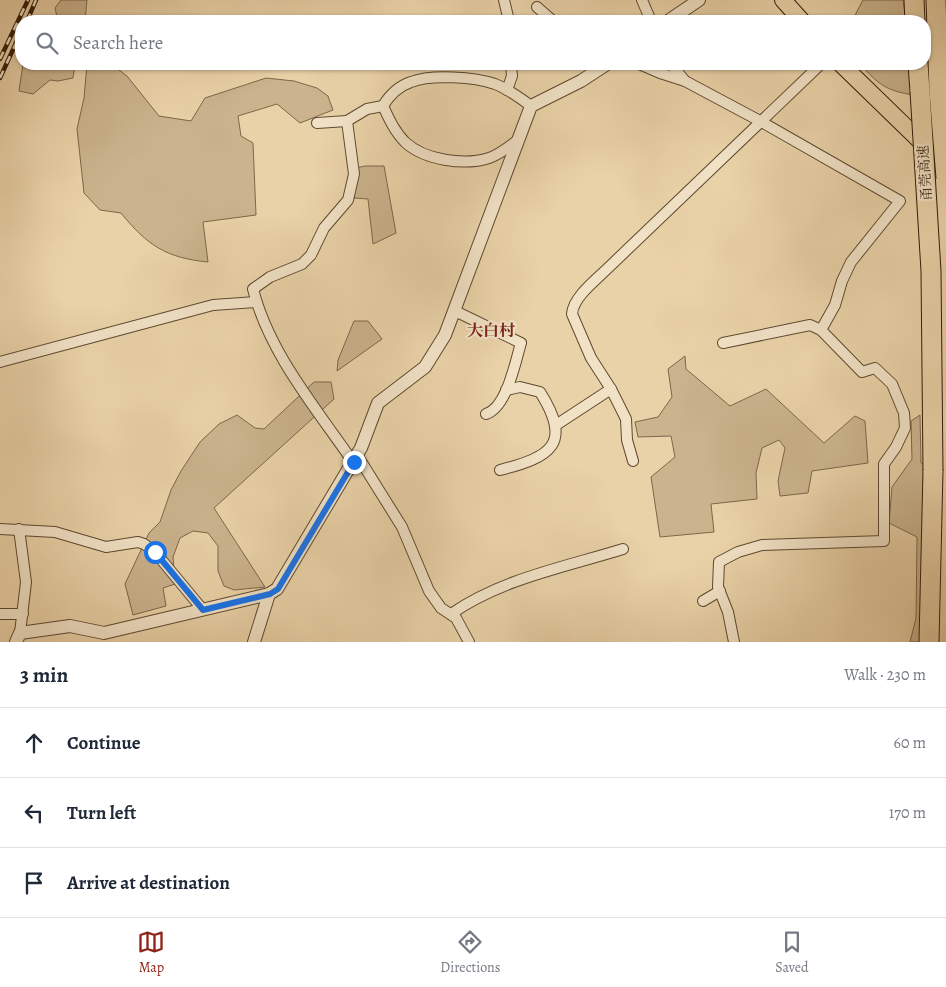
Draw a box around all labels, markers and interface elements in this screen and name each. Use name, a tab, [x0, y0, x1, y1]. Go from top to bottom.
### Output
search box	[15, 15, 931, 70]
icon: search	[33, 29, 61, 57]
text: Search here	[73, 30, 163, 56]
street label: 甬莞高速	[914, 144, 936, 202]
district label: 大白村	[467, 320, 515, 342]
route end	[343, 451, 366, 474]
route start	[144, 541, 167, 564]
text: 3 min	[20, 661, 68, 689]
text: Walk · 230 m	[844, 664, 926, 686]
icon: ahead	[20, 729, 48, 757]
text: Continue	[67, 730, 141, 756]
text: 60 m	[894, 732, 926, 754]
icon: left	[20, 799, 48, 827]
text: Turn left	[67, 800, 136, 826]
text: 170 m	[889, 802, 926, 824]
icon: arrive	[20, 869, 48, 897]
text: Arrive at destination	[67, 870, 230, 896]
tab: Map	[137, 928, 165, 977]
tab: Directions	[440, 928, 500, 977]
tab: Saved	[775, 928, 809, 977]

